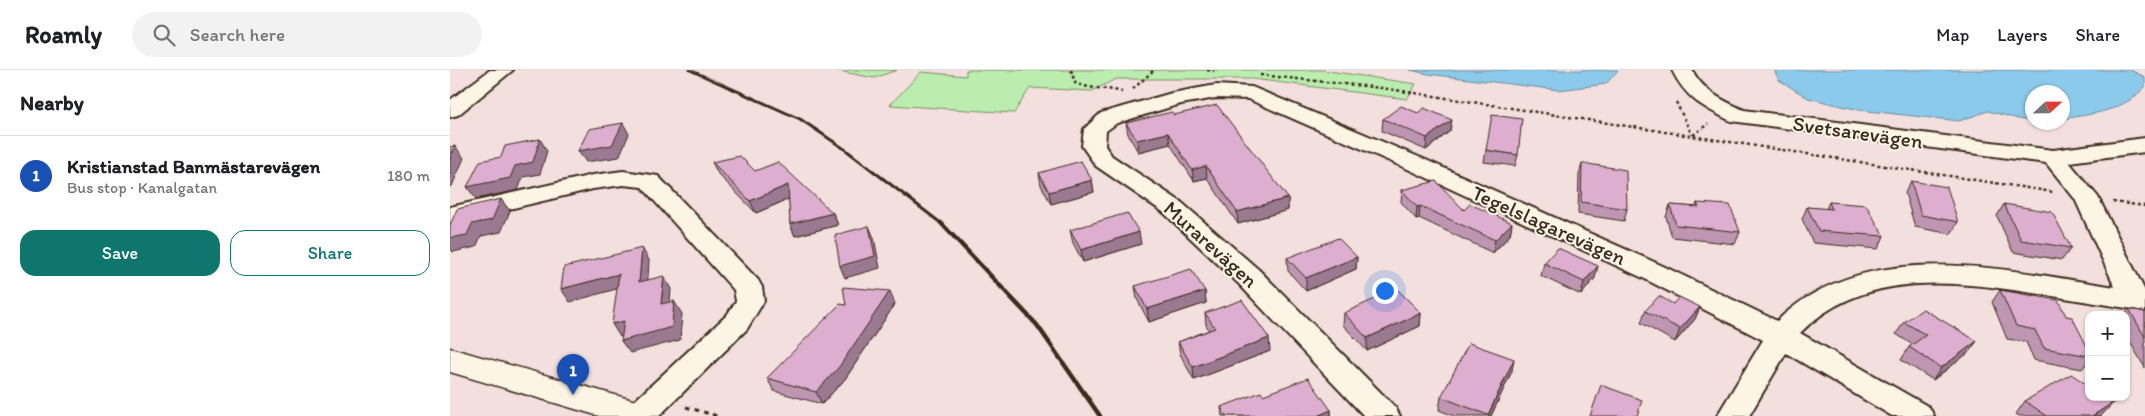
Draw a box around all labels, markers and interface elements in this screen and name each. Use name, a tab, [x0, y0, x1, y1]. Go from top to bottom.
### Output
search box	[132, 12, 482, 57]
text: Roamly	[25, 20, 102, 49]
icon: search	[150, 21, 178, 49]
text: Search here	[190, 23, 285, 46]
text: Map	[1936, 24, 1969, 46]
text: Layers	[1997, 24, 2047, 46]
text: Share	[2075, 24, 2120, 46]
north arrow	[2025, 85, 2070, 130]
text: Nearby	[20, 90, 84, 115]
street label: Svetsarevägen	[1791, 111, 1925, 154]
text: Kristianstad Banmästarevägen	[67, 155, 320, 178]
text: 1	[32, 166, 40, 185]
text: 180 m	[387, 166, 430, 185]
text: Bus stop · Kanalgatan	[67, 178, 217, 197]
street label: Tegelslagarevägen	[1468, 180, 1630, 270]
street label: Murarevägen	[1159, 195, 1263, 293]
button: Save	[20, 230, 220, 276]
button: Share	[230, 230, 430, 276]
your location	[1372, 278, 1398, 304]
map controls	[2085, 311, 2130, 401]
button: +	[2085, 311, 2130, 356]
pin: 1	[557, 354, 589, 395]
button: −	[2085, 356, 2130, 401]

